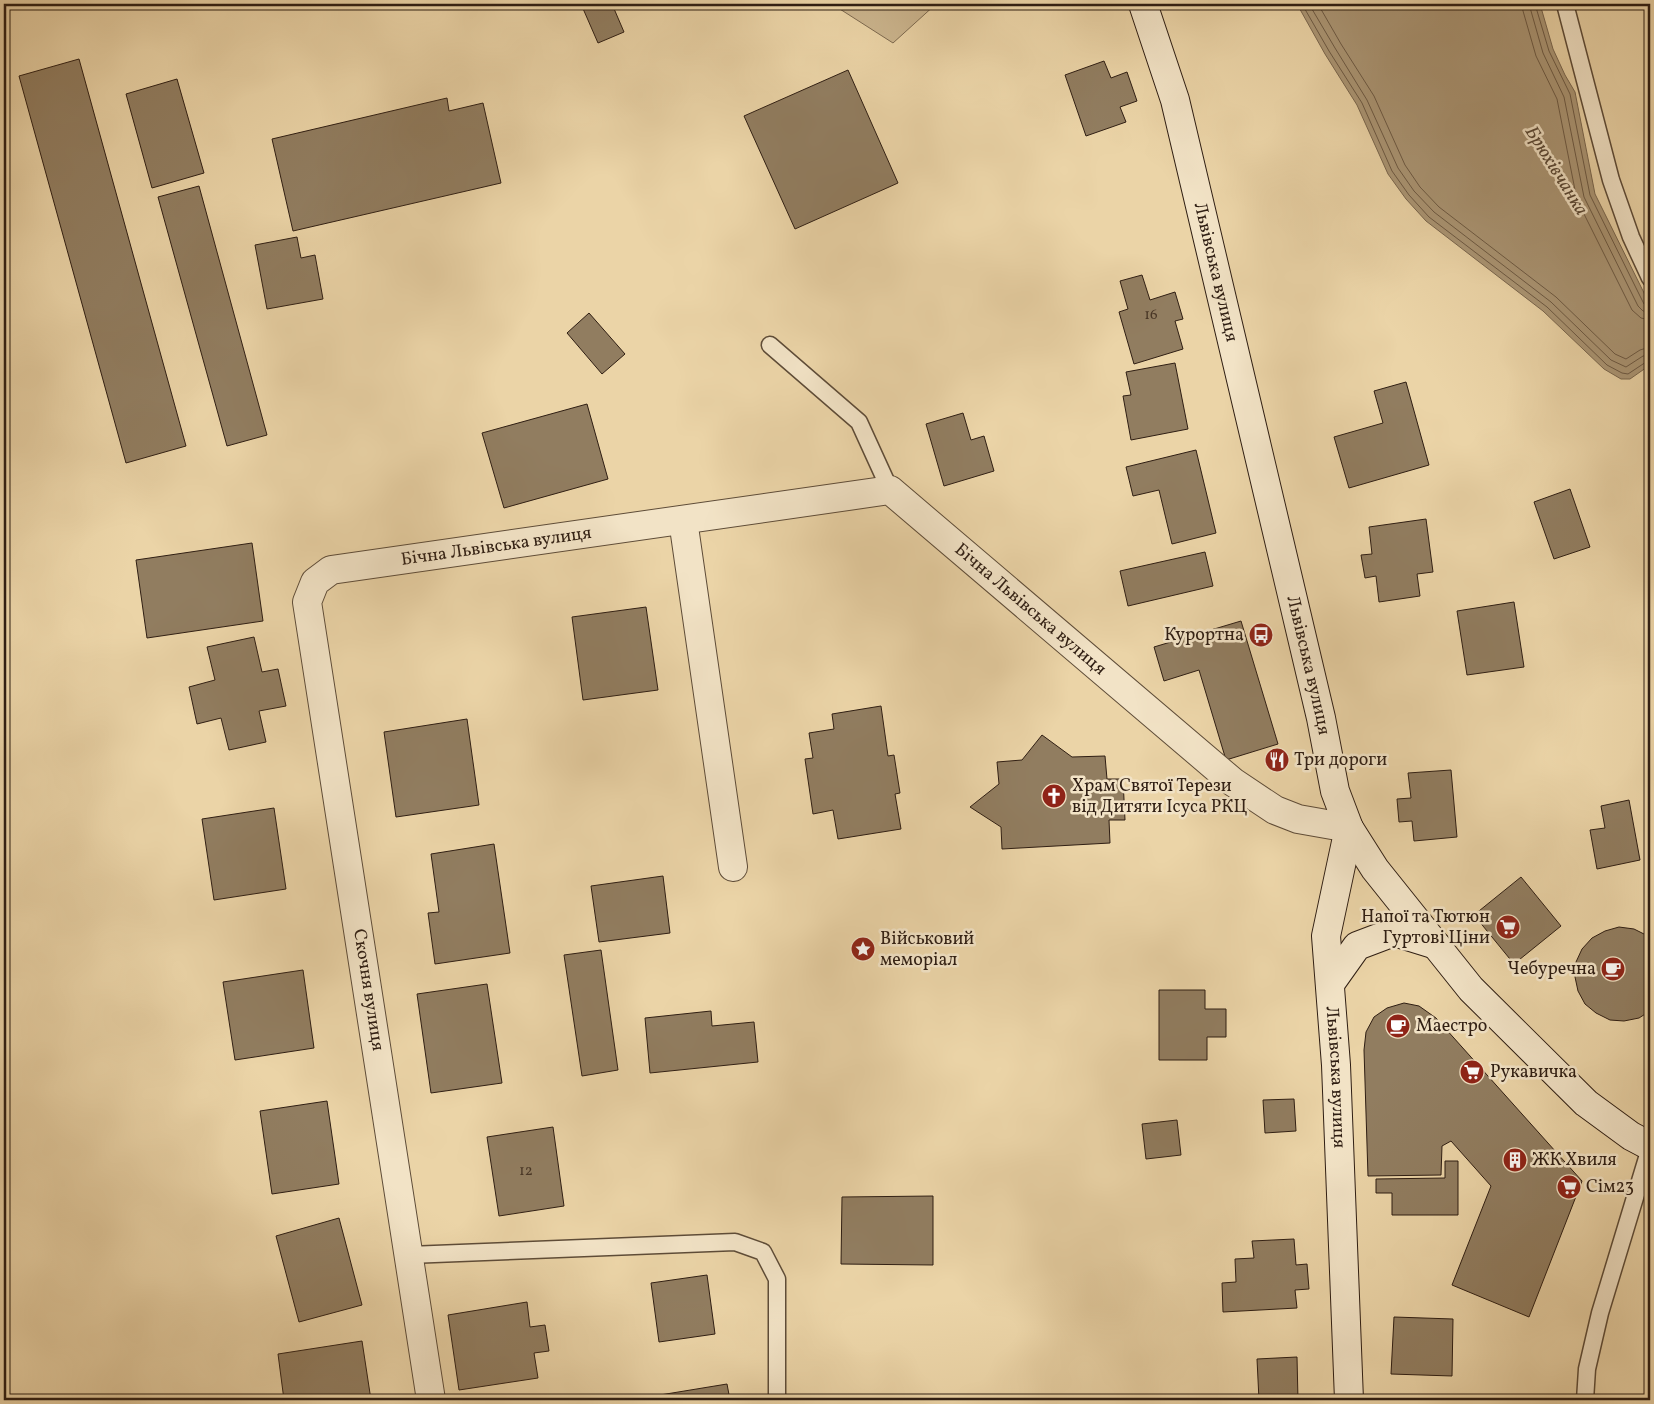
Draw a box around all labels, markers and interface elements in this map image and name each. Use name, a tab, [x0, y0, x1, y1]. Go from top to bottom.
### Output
water label: Брюхівчанка	[1518, 121, 1594, 221]
street label: Львівська вулиця	[1187, 200, 1244, 344]
house number: 16	[1144, 305, 1158, 326]
street label: Бічна Львівська вулиця	[399, 520, 593, 572]
street label: Бічна Львівська вулиця	[949, 537, 1112, 681]
street label: Львівська вулиця	[1280, 593, 1336, 737]
bus stop icon: Курортна	[1248, 622, 1274, 648]
place label: Курортна	[1164, 623, 1244, 648]
restaurant icon: Три дороги	[1264, 747, 1290, 773]
place label: Три дороги	[1294, 748, 1387, 773]
place label: Храм Святої Терези від Дитяти Ісуса РКЦ	[1072, 774, 1248, 820]
church icon: Храм Святої Терези від Дитяти Ісуса РКЦ	[1041, 783, 1067, 809]
place label: Напої та Тютюн Гуртові Ціни	[1361, 905, 1490, 951]
supermarket icon: Напої та Тютюн Гуртові Ціни	[1495, 914, 1521, 940]
street label: Скочня вулиця	[346, 927, 390, 1053]
place label: Військовий меморіал	[880, 927, 974, 973]
place icon: Військовий меморіал	[850, 936, 876, 962]
cafe icon: Чебуречна	[1600, 956, 1626, 982]
place label: Чебуречна	[1507, 957, 1596, 982]
street label: Львівська вулиця	[1319, 1005, 1352, 1149]
cafe icon: Маестро	[1385, 1013, 1411, 1039]
place label: Маестро	[1416, 1014, 1487, 1039]
supermarket icon: Рукавичка	[1459, 1059, 1485, 1085]
place label: Рукавичка	[1490, 1060, 1577, 1085]
building icon: ЖК Хвиля	[1502, 1147, 1528, 1173]
place label: ЖК Хвиля	[1532, 1148, 1617, 1173]
house number: 12	[519, 1161, 533, 1182]
supermarket icon: Сім23	[1556, 1174, 1582, 1200]
place label: Сім23	[1586, 1175, 1634, 1200]

